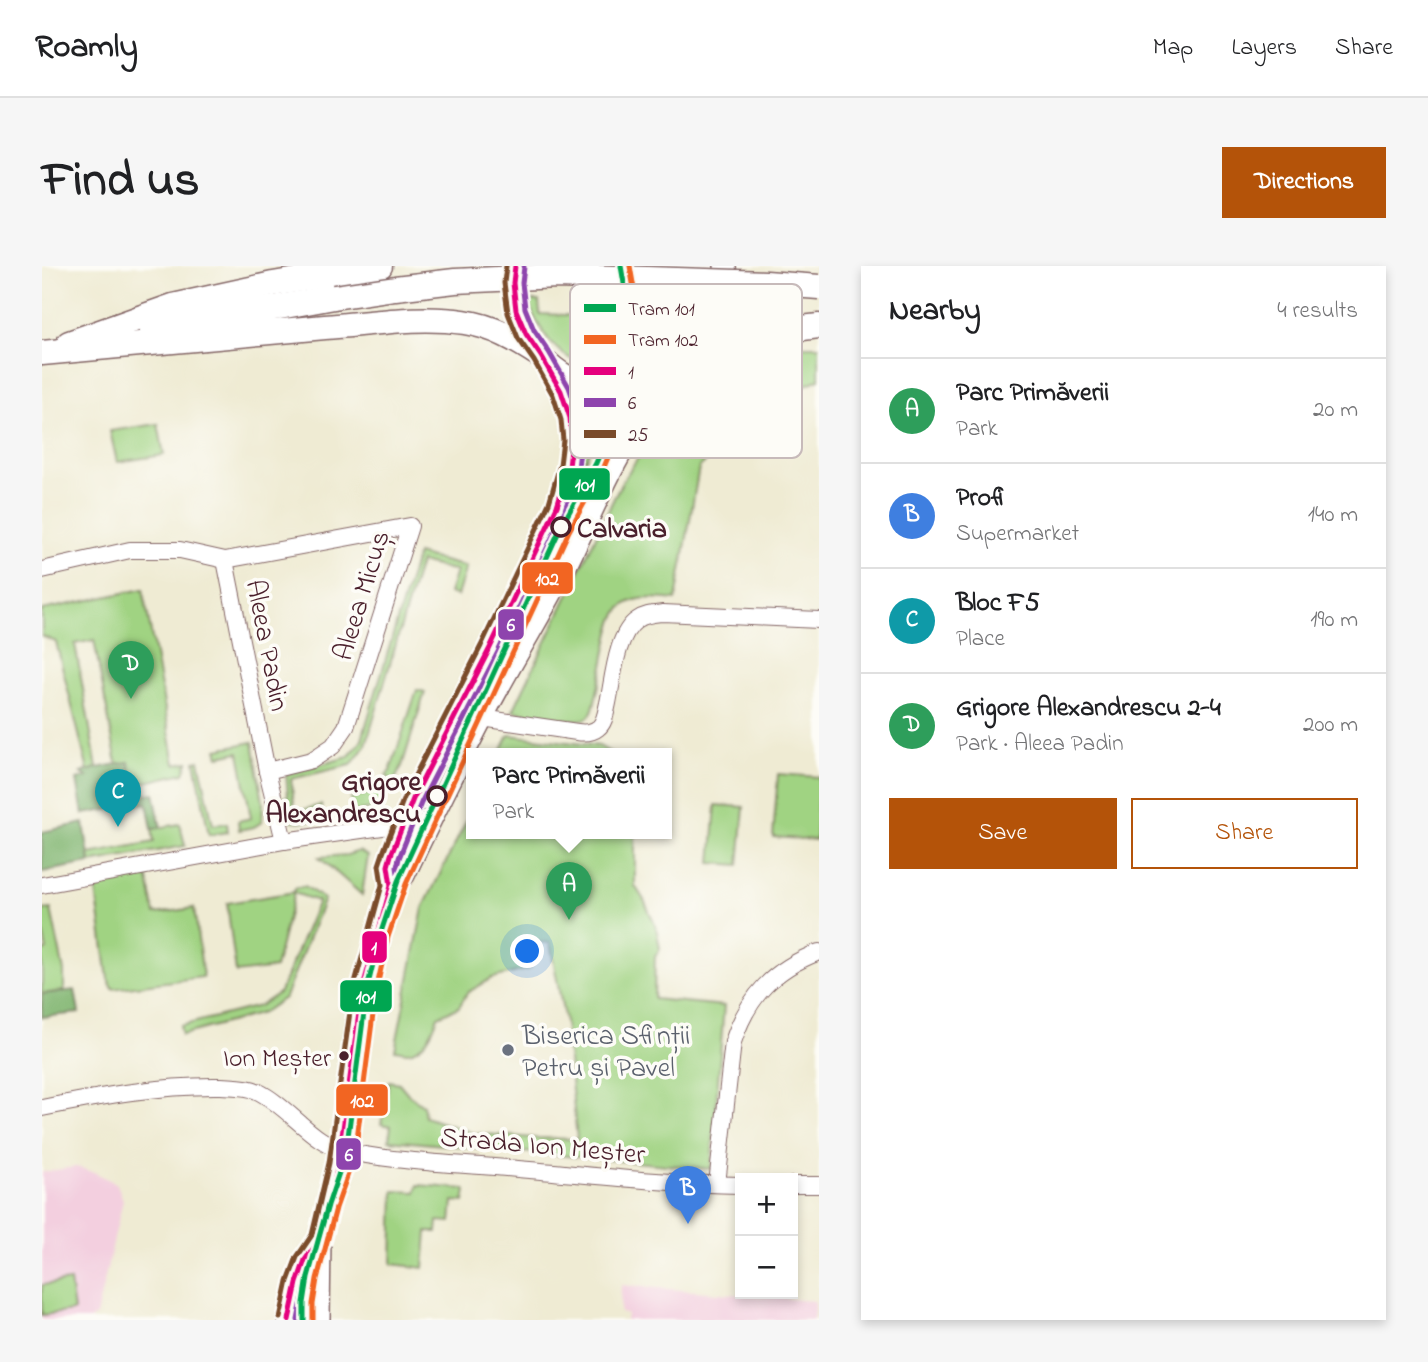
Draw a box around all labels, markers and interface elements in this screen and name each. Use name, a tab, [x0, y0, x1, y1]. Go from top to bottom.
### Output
text: Roamly	[35, 24, 138, 72]
text: Map	[1153, 31, 1193, 66]
text: Layers	[1231, 31, 1297, 66]
text: Share	[1335, 31, 1393, 66]
text: Find us	[42, 146, 199, 218]
button: Directions	[1222, 147, 1386, 218]
legend	[570, 284, 802, 458]
text: Nearby	[889, 290, 981, 334]
text: 4 results	[1277, 295, 1358, 328]
text: Tram 101	[628, 297, 695, 324]
text: Tram 102	[628, 328, 698, 355]
text: 1	[628, 360, 634, 387]
text: Parc Primăverii	[956, 375, 1109, 413]
text: 6	[628, 391, 636, 418]
text: A	[905, 394, 919, 427]
text: 20 m	[1313, 394, 1358, 427]
text: Park	[956, 413, 998, 446]
text: 25	[628, 423, 648, 450]
line badge: 101	[558, 467, 611, 501]
text: 101	[575, 473, 595, 500]
text: Profi	[956, 480, 1008, 518]
text: B	[904, 499, 920, 532]
text: 140 m	[1308, 499, 1358, 532]
place label: Calvaria	[577, 510, 667, 551]
marker: Calvaria	[551, 517, 571, 537]
text: Supermarket	[956, 518, 1079, 551]
street label: Aleea Micuș	[324, 526, 403, 666]
line badge: 102	[521, 561, 574, 595]
text: 102	[535, 567, 559, 594]
street label: Aleea Padin	[233, 576, 298, 715]
text: Bloc F5	[956, 585, 1040, 623]
text: C	[906, 604, 918, 637]
text: 190 m	[1310, 604, 1358, 637]
line badge: 6	[497, 608, 525, 641]
text: 6	[507, 613, 516, 640]
text: Place	[956, 623, 1005, 656]
pin: D	[108, 641, 154, 699]
text: Grigore Alexandrescu 2-4	[956, 690, 1221, 728]
text: D	[904, 709, 920, 742]
text: 200 m	[1303, 709, 1358, 742]
text: Park · Aleea Padin	[956, 728, 1124, 761]
popup	[466, 748, 672, 839]
text: Parc Primăverii	[492, 758, 646, 796]
place label: Grigore Alexandrescu	[265, 763, 422, 836]
pin: C	[95, 769, 141, 827]
marker: Grigore Alexandrescu	[427, 786, 447, 806]
text: Park	[492, 796, 534, 829]
button: Save	[889, 798, 1117, 869]
button: Share	[1131, 798, 1358, 869]
pin: A	[546, 862, 592, 920]
line badge: 1	[361, 930, 388, 964]
your location	[510, 934, 544, 968]
text: 1	[371, 936, 377, 963]
line badge: 101	[339, 979, 393, 1013]
text: 101	[356, 985, 376, 1012]
place label: Biserica Sfinții Petru și Pavel	[521, 1017, 690, 1090]
place label: Ion Meșter	[223, 1041, 332, 1079]
marker: Biserica Sfinții Petru și Pavel	[500, 1042, 516, 1058]
marker: Ion Meșter	[337, 1049, 351, 1063]
line badge: 102	[335, 1083, 389, 1117]
text: 102	[350, 1089, 374, 1116]
street label: Strada Ion Meșter	[439, 1118, 647, 1177]
line badge: 6	[335, 1137, 362, 1171]
text: 6	[345, 1143, 354, 1170]
pin: B	[665, 1166, 711, 1224]
map controls	[735, 1173, 798, 1299]
button: +	[735, 1173, 798, 1236]
button: −	[735, 1236, 798, 1299]

